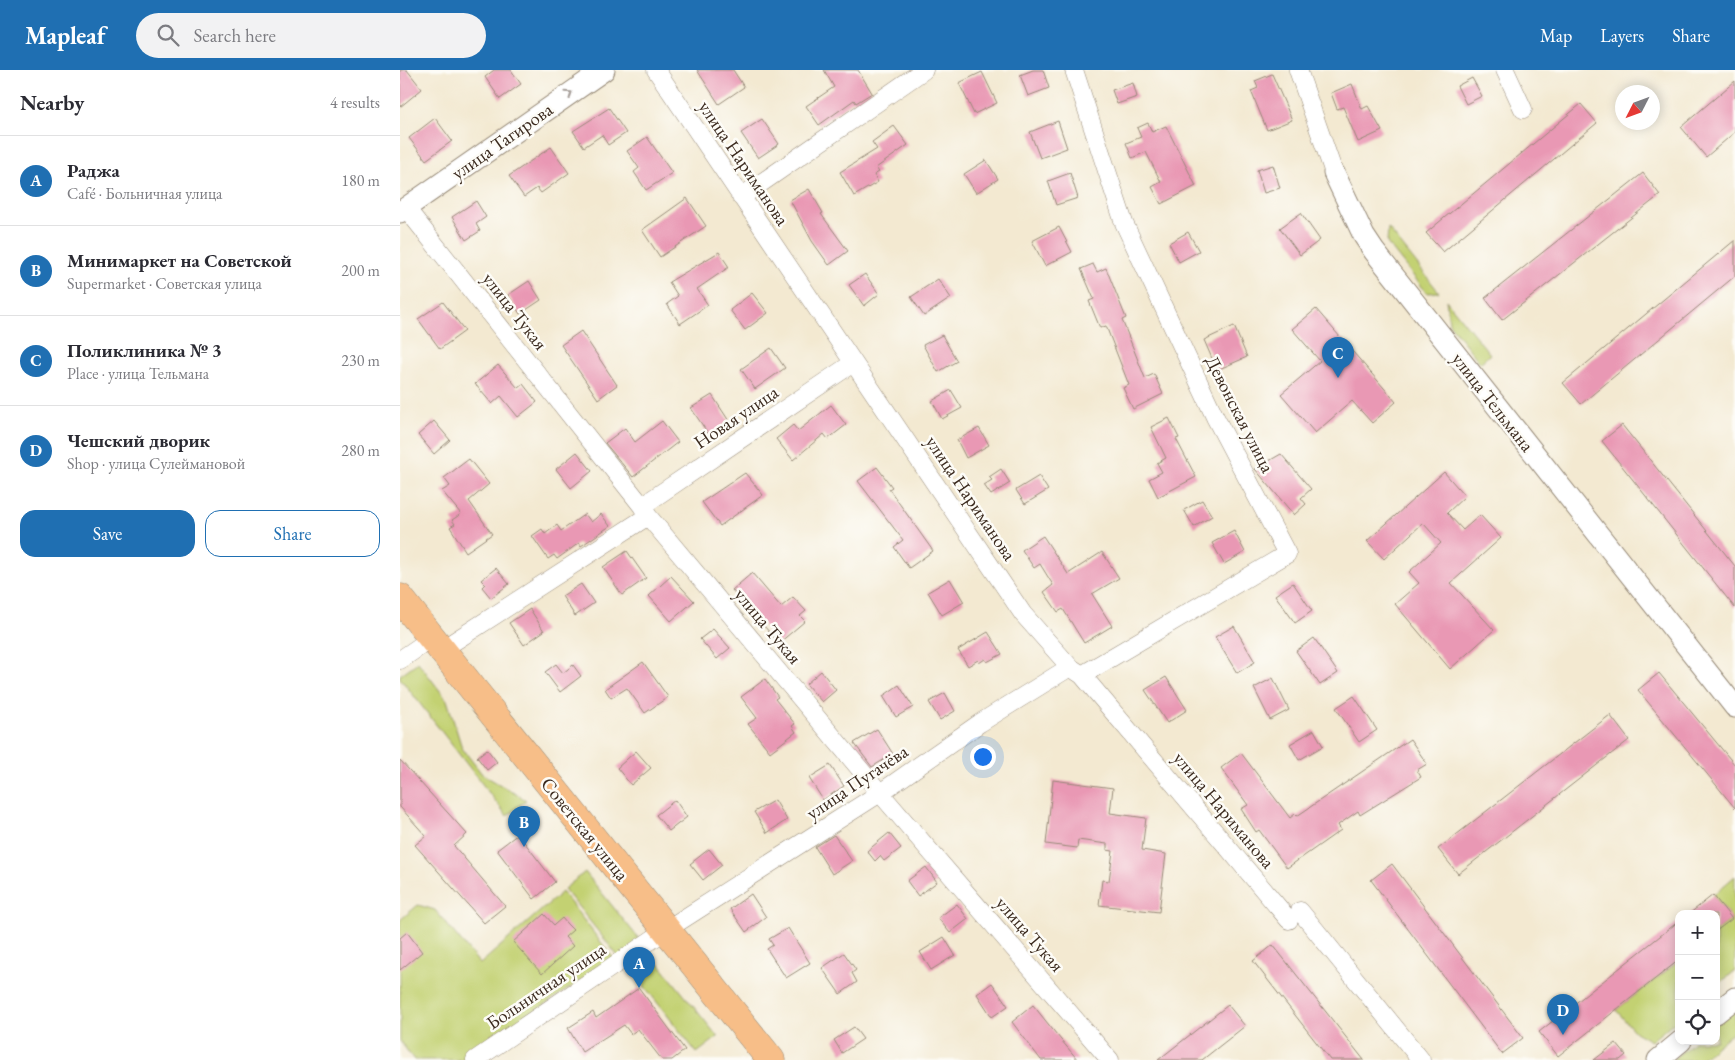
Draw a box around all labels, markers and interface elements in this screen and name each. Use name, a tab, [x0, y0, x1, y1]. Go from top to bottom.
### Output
search box	[136, 13, 486, 58]
text: Mapleaf	[25, 20, 106, 51]
icon: search	[154, 21, 182, 49]
text: Search here	[194, 23, 276, 48]
text: Map	[1540, 24, 1572, 47]
text: Layers	[1600, 24, 1644, 47]
text: Share	[1672, 24, 1710, 47]
north arrow	[1615, 85, 1660, 130]
text: Nearby	[20, 89, 84, 116]
one-way arrow	[564, 91, 573, 100]
text: 4 results	[330, 92, 380, 113]
street label: улица Нариманова	[693, 96, 795, 231]
street label: улица Тагирова	[446, 97, 558, 185]
text: Раджа	[67, 158, 120, 183]
text: A	[30, 170, 42, 191]
text: 180 m	[341, 170, 380, 191]
text: Café · Больничная улица	[67, 183, 223, 204]
text: Минимаркет на Советской	[67, 248, 292, 273]
text: B	[31, 260, 41, 281]
text: 200 m	[341, 260, 380, 281]
street label: улица Тукая	[477, 267, 554, 355]
text: Supermarket · Советская улица	[67, 273, 262, 294]
pin: C	[1322, 337, 1354, 378]
text: Поликлиника № 3	[67, 338, 222, 363]
street label: улица Тельмана	[1446, 347, 1540, 457]
text: C	[30, 350, 42, 371]
text: 230 m	[341, 350, 380, 371]
street label: Девонская улица	[1200, 351, 1281, 477]
text: Place · улица Тельмана	[67, 363, 209, 384]
street label: Новая улица	[689, 379, 784, 455]
text: Чешский дворик	[67, 428, 210, 453]
street label: улица Нариманова	[920, 431, 1022, 566]
text: D	[30, 440, 42, 461]
text: 280 m	[341, 440, 380, 461]
text: Shop · улица Сулеймановой	[67, 453, 245, 474]
button: Save	[20, 510, 195, 557]
button: Share	[205, 510, 380, 557]
street label: улица Тукая	[729, 583, 808, 670]
street label: улица Пугачёва	[801, 738, 913, 825]
your location	[970, 744, 996, 770]
street label: улица Нариманова	[1168, 746, 1281, 874]
street label: Советская улица	[535, 772, 635, 886]
pin: B	[508, 806, 540, 847]
street label: улица Тукая	[990, 891, 1070, 977]
map controls	[1675, 910, 1720, 1045]
button: +	[1675, 910, 1720, 955]
street label: Больничная улица	[481, 936, 611, 1035]
pin: A	[623, 947, 655, 988]
button: −	[1675, 955, 1720, 1000]
pin: D	[1547, 994, 1579, 1035]
button: locate	[1675, 1000, 1720, 1045]

